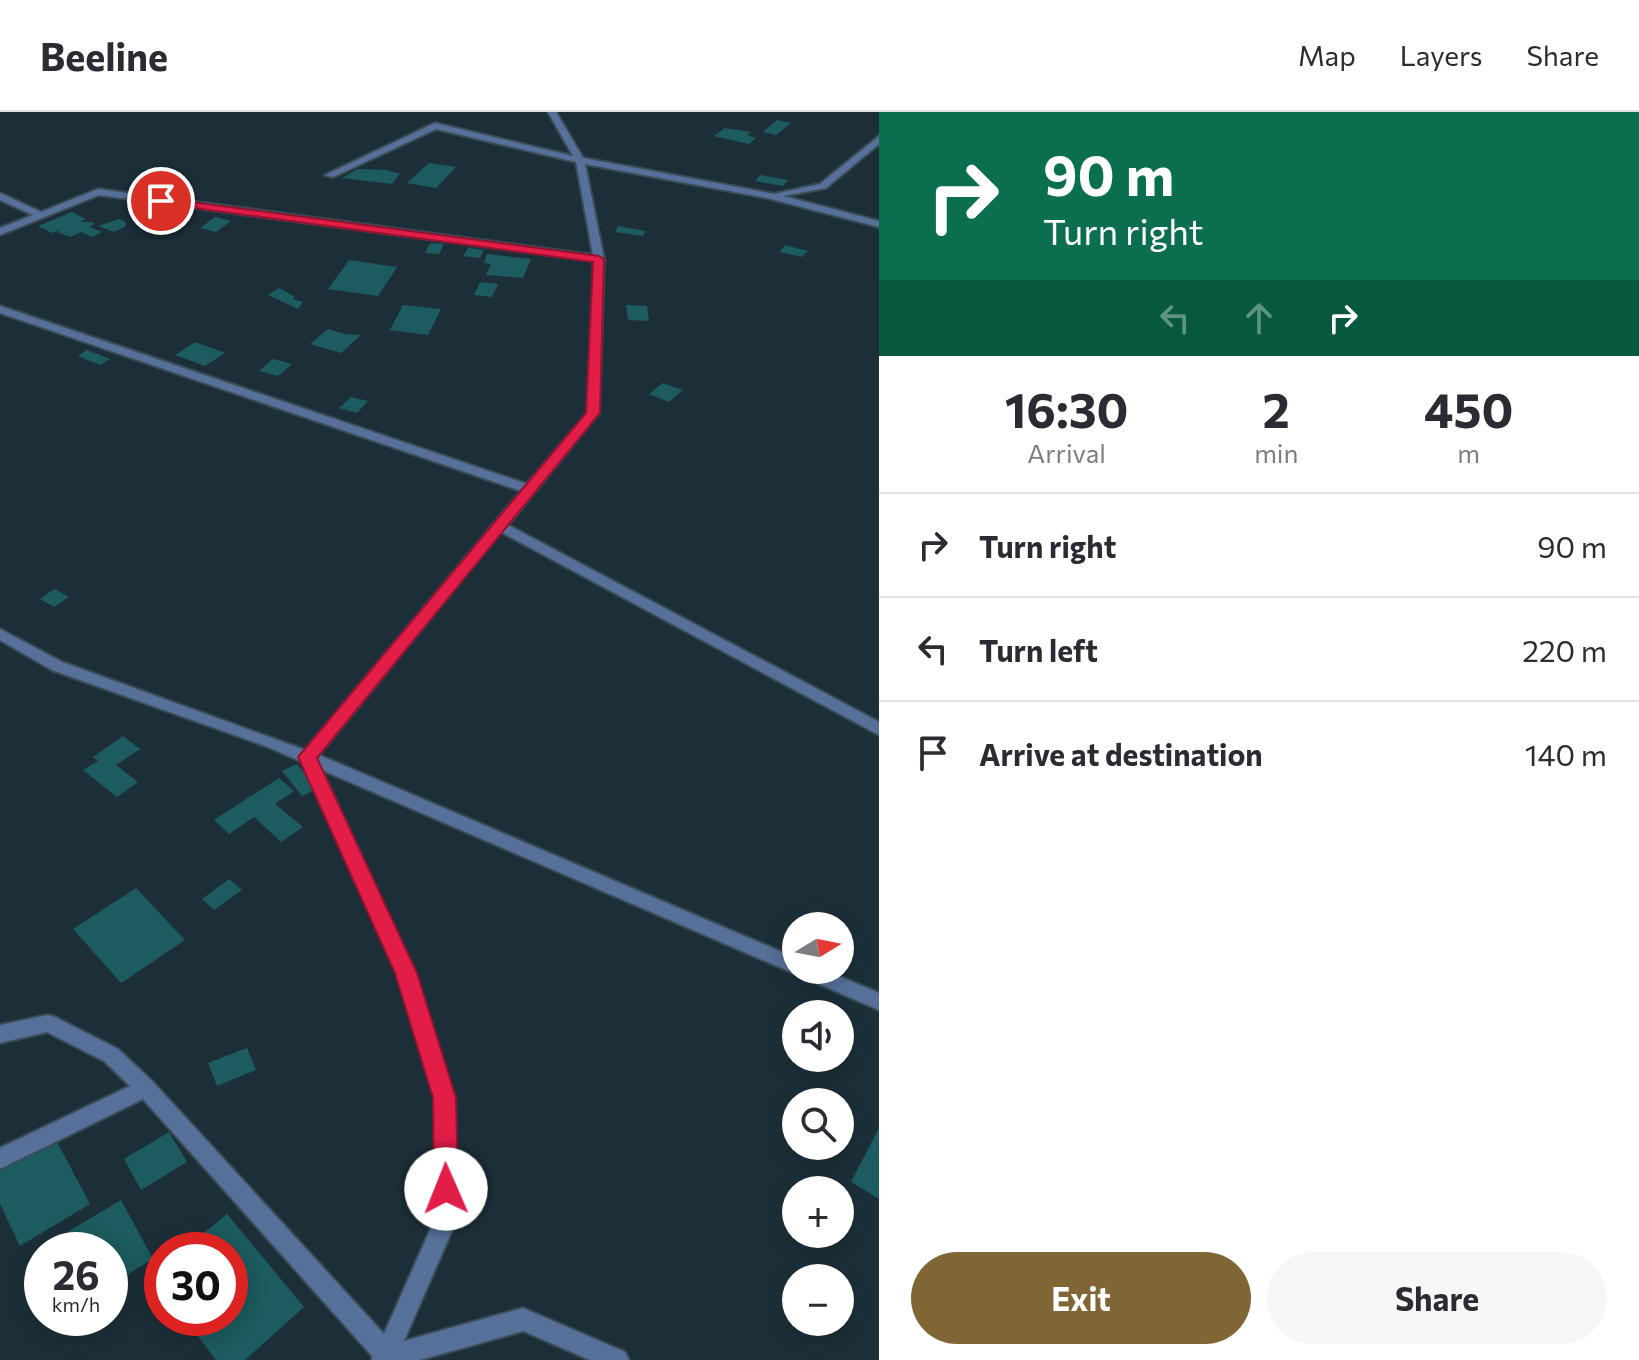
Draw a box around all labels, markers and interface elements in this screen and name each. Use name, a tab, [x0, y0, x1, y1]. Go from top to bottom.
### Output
text: Beeline	[40, 32, 168, 79]
text: Map	[1298, 38, 1356, 72]
text: Layers	[1400, 38, 1482, 72]
text: Share	[1526, 38, 1599, 72]
text: 90 m	[1043, 139, 1174, 208]
icon: right	[911, 144, 1015, 248]
pin	[127, 167, 195, 235]
icon: arrive	[139, 179, 183, 223]
text: Turn right	[1043, 208, 1204, 252]
icon: left	[1153, 296, 1197, 340]
icon: ahead	[1237, 296, 1281, 340]
icon: right	[1321, 296, 1365, 340]
text: 16:30	[1005, 379, 1129, 438]
text: 2	[1263, 379, 1290, 438]
text: 450	[1424, 379, 1513, 438]
text: Arrival	[1027, 437, 1106, 468]
text: min	[1254, 437, 1298, 468]
text: m	[1457, 437, 1480, 468]
icon: right	[911, 523, 955, 567]
text: Turn right	[979, 527, 1116, 564]
text: 90 m	[1537, 527, 1607, 564]
icon: left	[911, 627, 955, 671]
text: Turn left	[979, 631, 1098, 668]
text: 220 m	[1522, 631, 1607, 668]
icon: arrive	[911, 731, 955, 775]
text: Arrive at destination	[979, 735, 1263, 772]
text: 140 m	[1525, 735, 1607, 772]
north arrow	[782, 912, 854, 984]
map controls	[782, 912, 854, 1336]
button: sound	[782, 1000, 854, 1072]
button: search	[782, 1088, 854, 1160]
position arrow	[404, 1147, 488, 1231]
button: +	[782, 1176, 854, 1248]
speed limit sign: 30	[144, 1232, 248, 1336]
text: 26	[52, 1249, 100, 1298]
button: Exit	[911, 1252, 1251, 1344]
button: Share	[1267, 1252, 1607, 1344]
button: −	[782, 1264, 854, 1336]
text: km/h	[52, 1292, 100, 1316]

